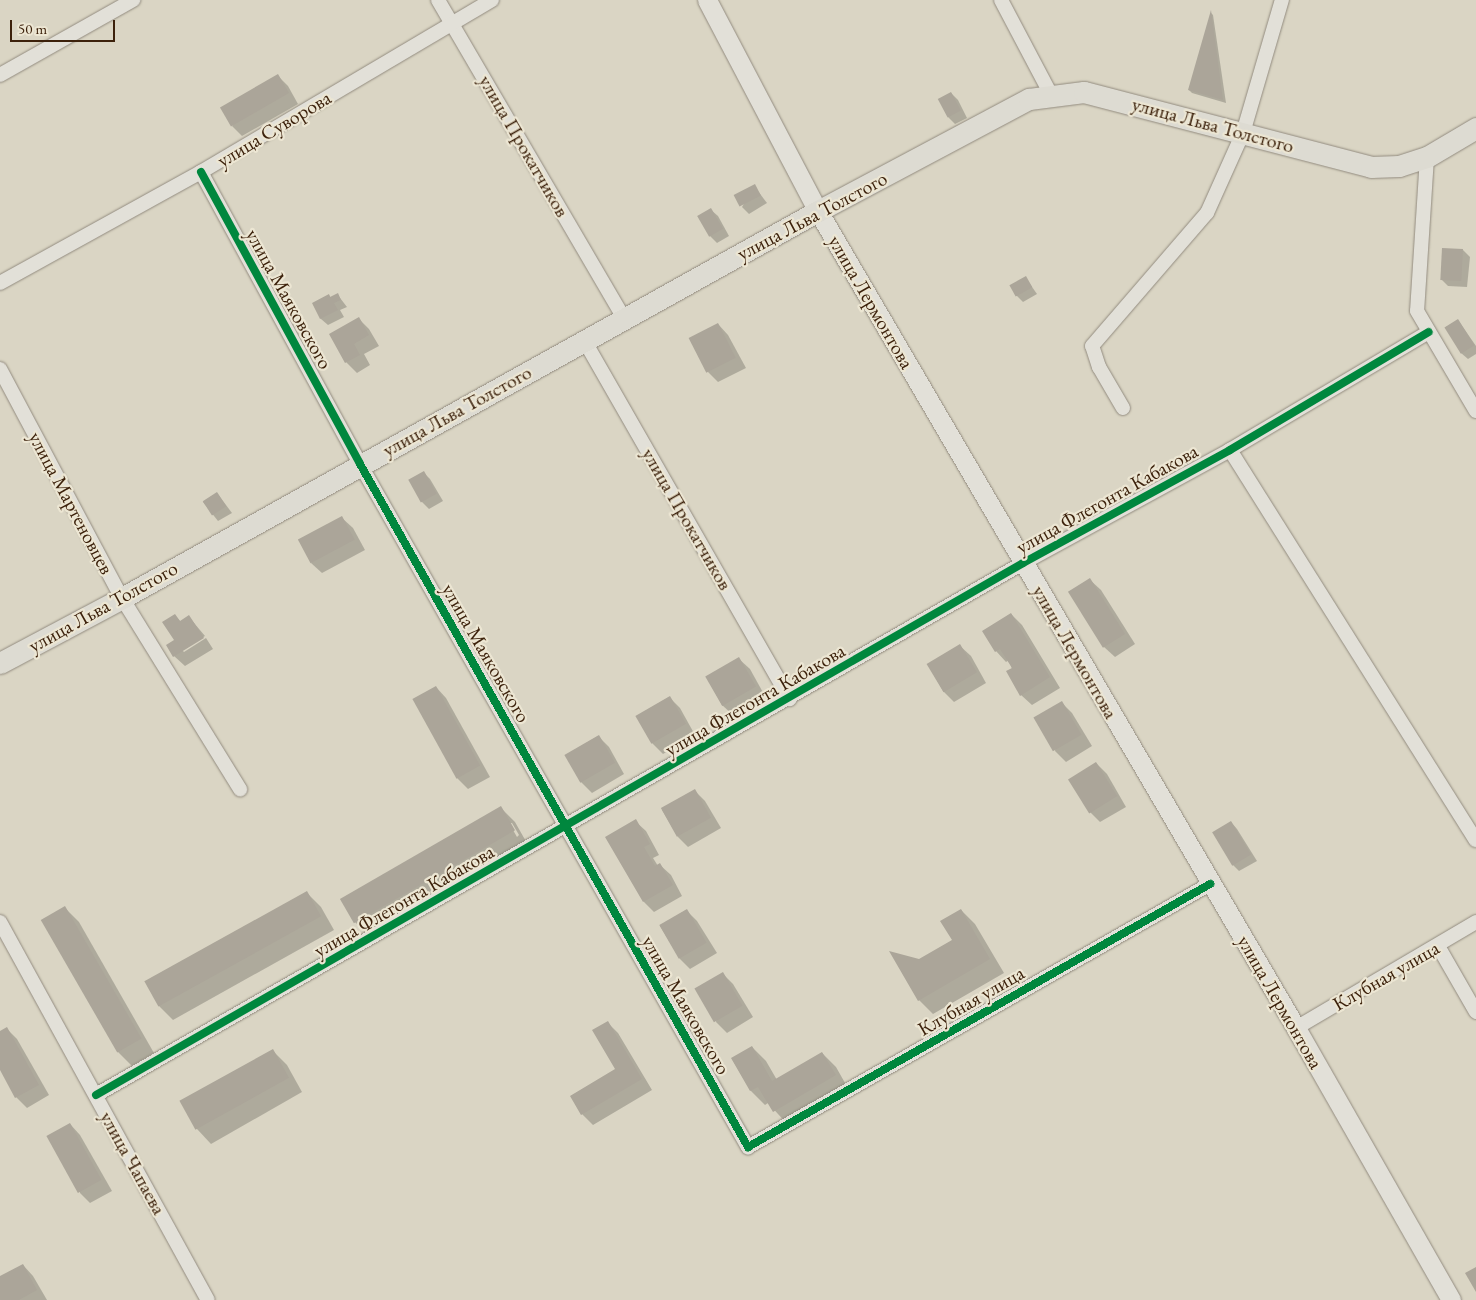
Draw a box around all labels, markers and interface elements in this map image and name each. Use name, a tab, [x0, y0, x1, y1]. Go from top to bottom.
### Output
scale bar	[12, 10, 118, 42]
text: 50 m	[18, 19, 47, 38]
street label: улица Прокатчиков	[474, 71, 574, 221]
street label: улица Суворова	[213, 86, 335, 172]
street label: улица Льва Толстого	[1129, 92, 1297, 158]
street label: улица Льва Толстого	[733, 166, 891, 266]
street label: улица Маяковского	[241, 225, 337, 373]
street label: улица Лермонтова	[823, 231, 919, 373]
street label: улица Льва Толстого	[378, 360, 536, 462]
street label: улица Мартеновцев	[23, 428, 119, 578]
street label: улица Флегонта Кабакова	[1012, 439, 1202, 559]
street label: улица Прокатчиков	[637, 444, 737, 594]
street label: улица Льва Толстого	[24, 556, 182, 658]
street label: улица Маяковского	[436, 579, 536, 727]
street label: улица Лермонтова	[1027, 581, 1123, 723]
street label: улица Флегонта Кабакова	[660, 639, 850, 761]
street label: улица Флегонта Кабакова	[309, 840, 499, 962]
street label: улица Маяковского	[636, 931, 736, 1079]
street label: улица Лермонтова	[1232, 931, 1328, 1073]
street label: Клубная улица	[1328, 936, 1444, 1016]
street label: Клубная улица	[913, 961, 1029, 1041]
street label: улица Чапаева	[95, 1107, 171, 1219]

